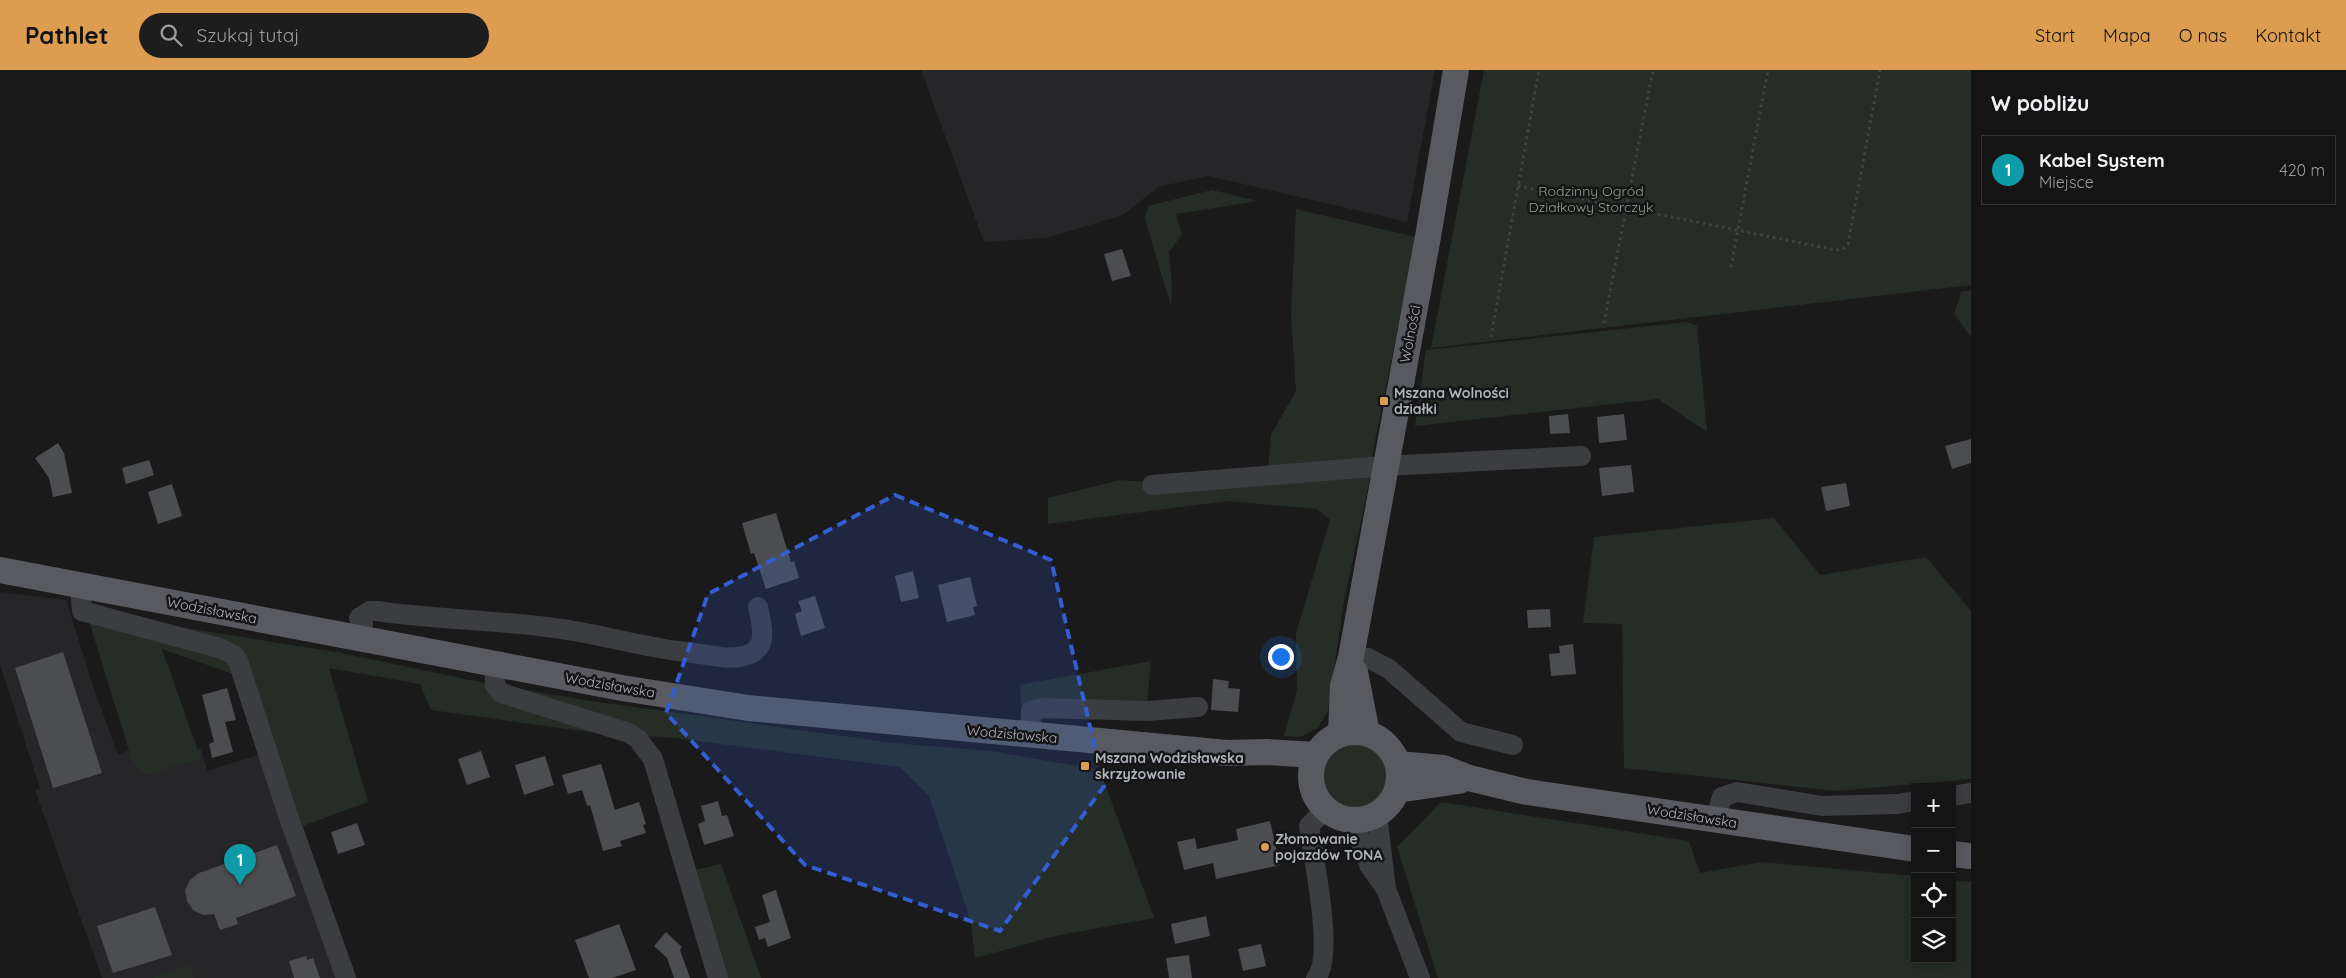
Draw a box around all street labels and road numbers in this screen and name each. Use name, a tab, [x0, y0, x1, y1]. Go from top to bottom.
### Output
street label: Wolności	[1396, 304, 1424, 364]
street label: Wodzisławska	[166, 592, 258, 628]
street label: Wodzisławska	[564, 668, 656, 702]
street label: Wodzisławska	[966, 721, 1058, 747]
street label: Wodzisławska	[1646, 800, 1738, 832]

